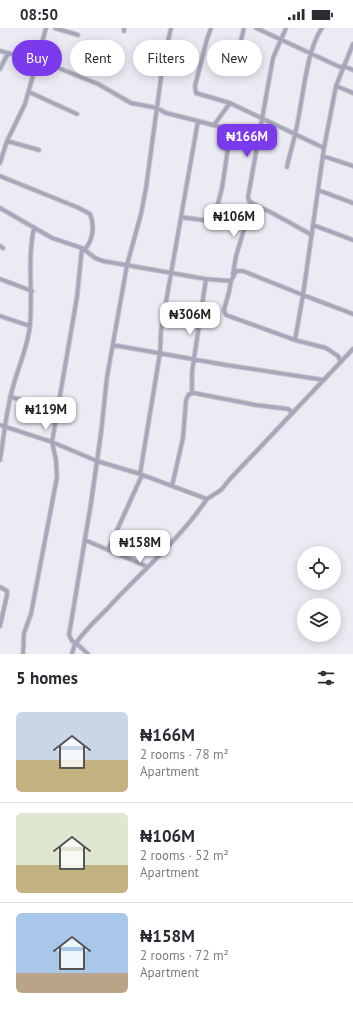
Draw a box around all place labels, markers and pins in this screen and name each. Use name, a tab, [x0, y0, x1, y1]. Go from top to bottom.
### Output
pin: ₦166M	[219, 124, 275, 158]
pin: ₦106M	[206, 204, 262, 238]
pin: ₦306M	[162, 302, 218, 336]
pin: ₦119M	[18, 397, 74, 431]
pin: ₦158M	[112, 530, 168, 564]

